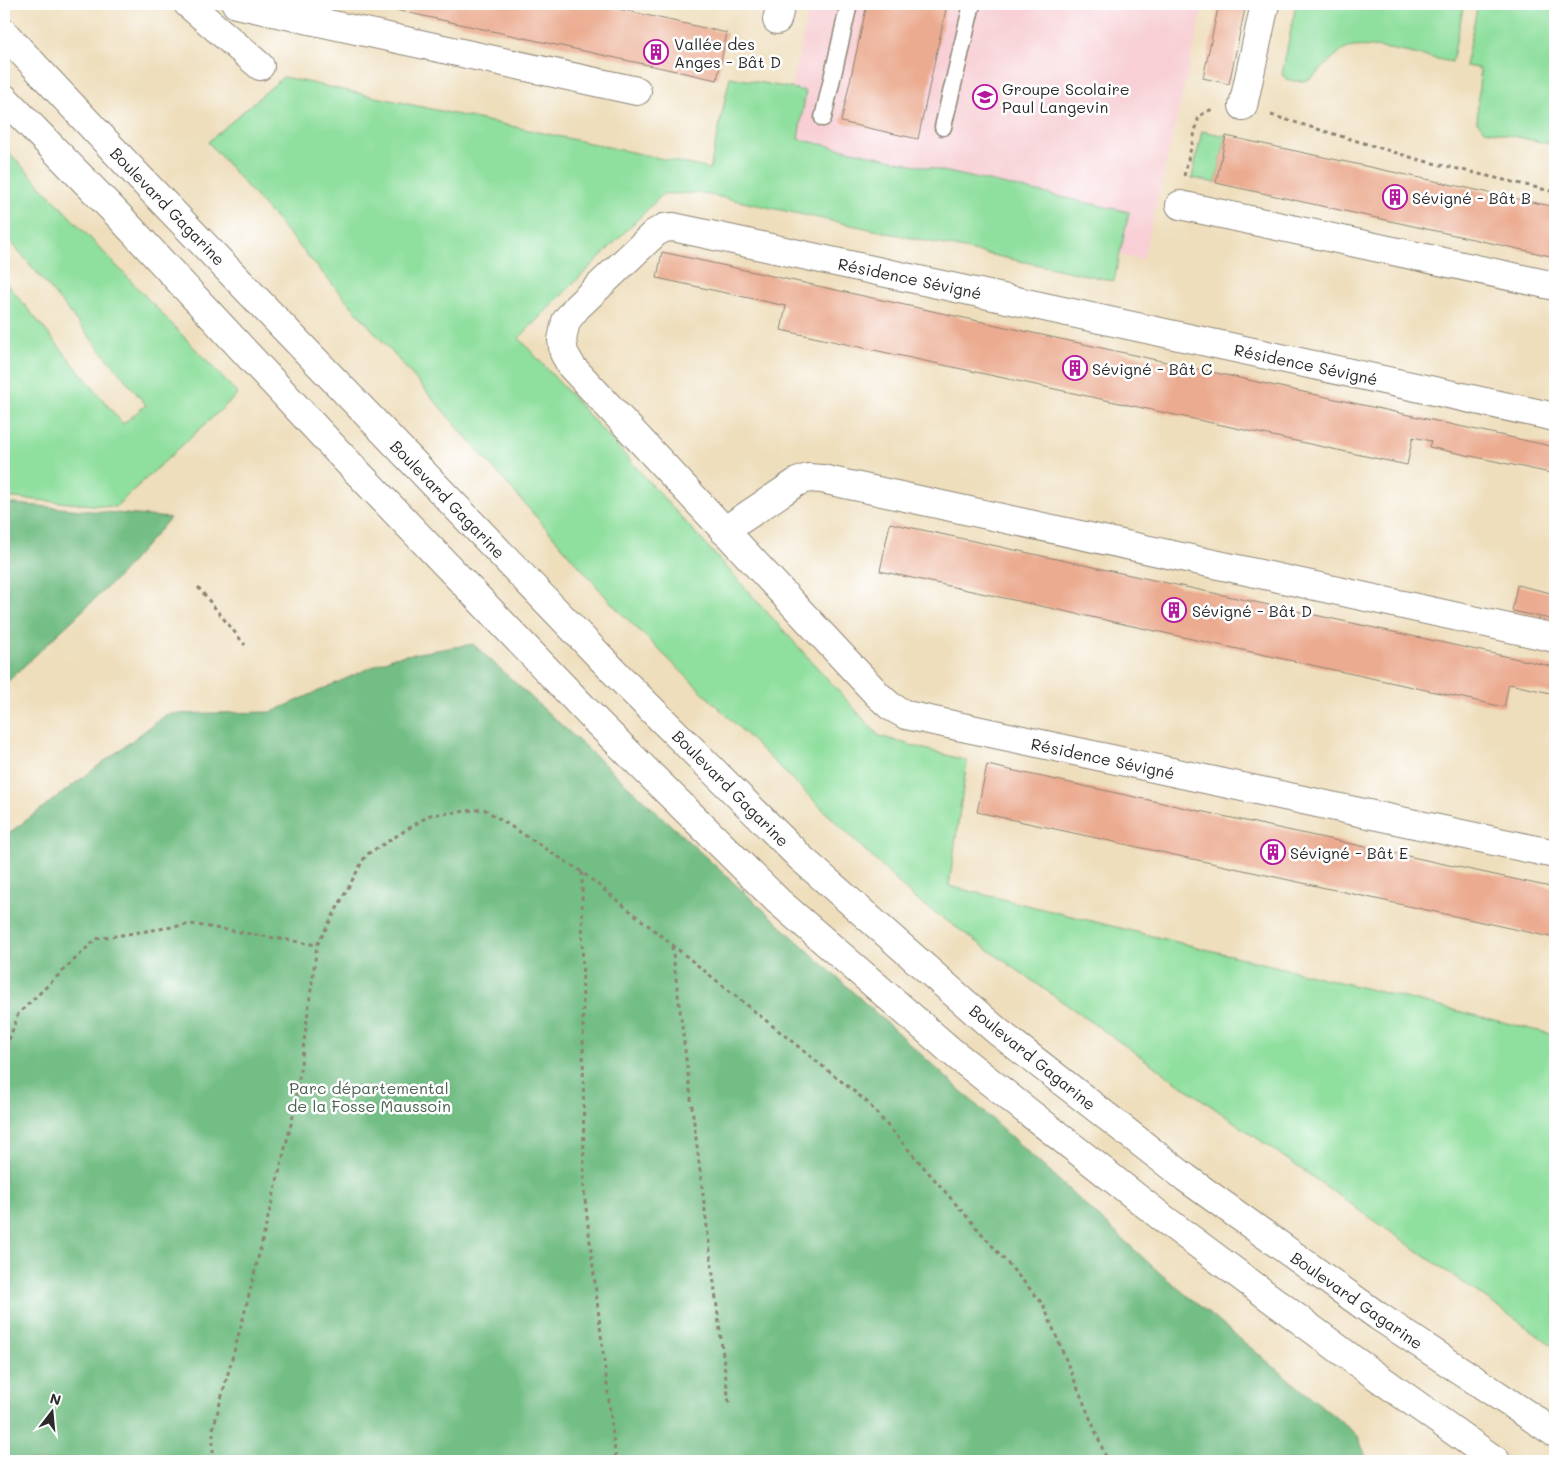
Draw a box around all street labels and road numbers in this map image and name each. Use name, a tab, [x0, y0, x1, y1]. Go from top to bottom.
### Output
street label: Boulevard Gagarine	[106, 142, 230, 270]
street label: Résidence Sévigné	[836, 253, 984, 303]
street label: Résidence Sévigné	[1232, 339, 1380, 389]
street label: Boulevard Gagarine	[386, 435, 510, 563]
street label: Boulevard Gagarine	[668, 725, 794, 851]
street label: Résidence Sévigné	[1029, 733, 1177, 783]
street label: Boulevard Gagarine	[966, 1000, 1100, 1114]
street label: Boulevard Gagarine	[1287, 1246, 1427, 1354]

